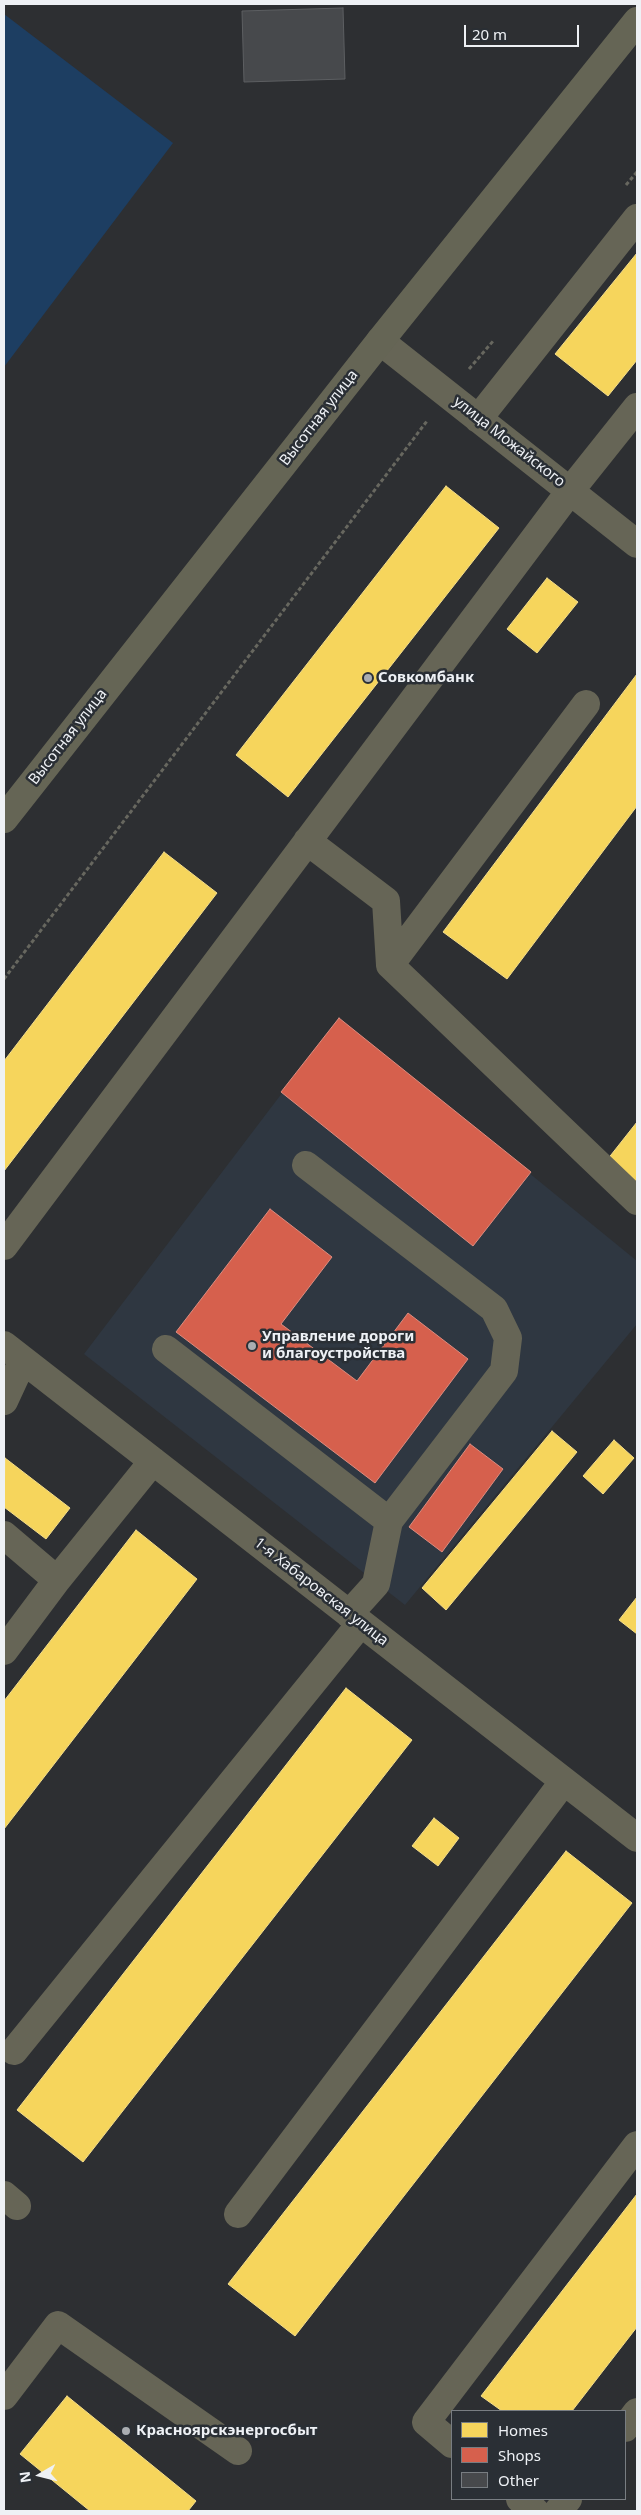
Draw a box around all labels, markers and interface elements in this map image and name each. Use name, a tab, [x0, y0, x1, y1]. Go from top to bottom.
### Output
scale bar	[466, 15, 581, 47]
text: 20 m	[472, 24, 507, 44]
street label: Высотная улица	[276, 366, 362, 470]
street label: улица Можайского	[450, 393, 568, 491]
place label: Совкомбанк	[378, 669, 474, 687]
marker: Совкомбанк	[362, 672, 374, 684]
street label: Высотная улица	[25, 685, 111, 789]
place label: Управление дороги и благоустройства	[262, 1328, 414, 1363]
marker: Управление дороги и благоустройства	[246, 1340, 258, 1352]
street label: 1-я Хабаровская улица	[250, 1534, 392, 1650]
legend	[451, 2410, 626, 2500]
text: Homes	[498, 2420, 548, 2440]
place label: Красноярскэнергосбыт	[136, 2422, 317, 2440]
marker: Красноярскэнергосбыт	[120, 2425, 132, 2437]
text: Shops	[498, 2445, 541, 2465]
north arrow	[15, 2450, 65, 2500]
text: N	[14, 2470, 35, 2484]
text: Other	[498, 2470, 539, 2490]

